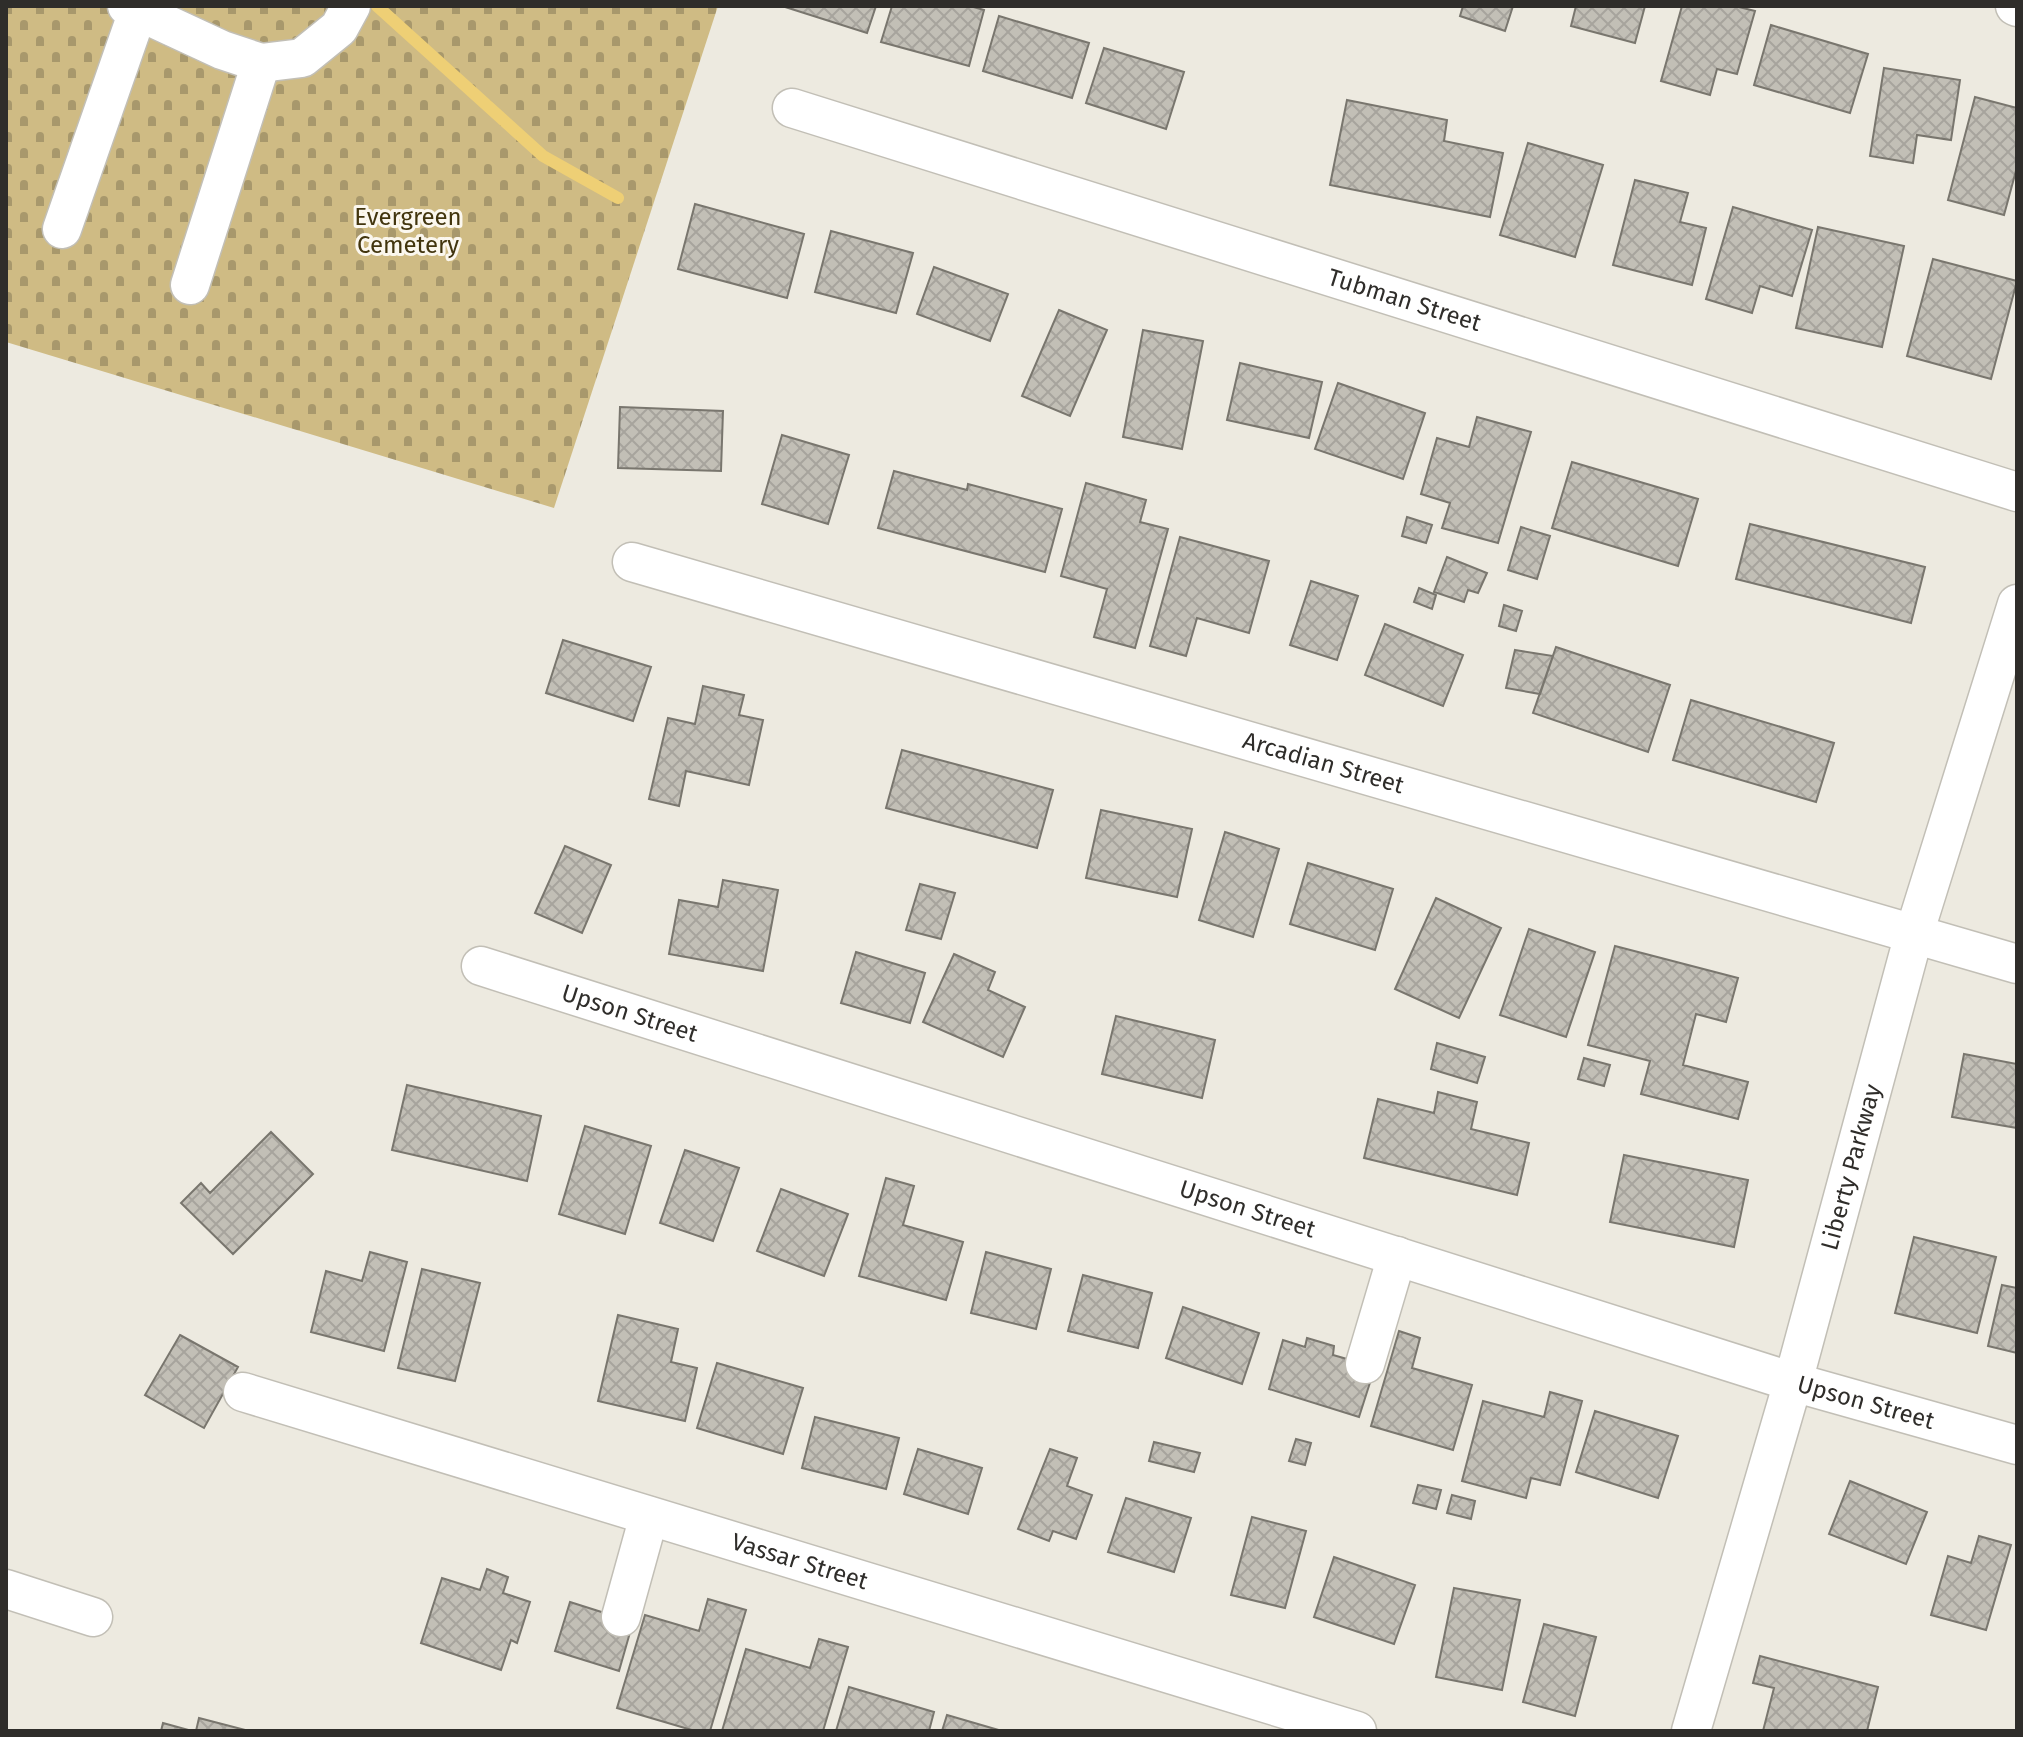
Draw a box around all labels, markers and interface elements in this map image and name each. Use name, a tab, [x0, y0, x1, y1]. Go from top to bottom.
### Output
park label: Evergreen Cemetery	[354, 203, 462, 259]
street label: Tubman Street	[1325, 263, 1485, 337]
street label: Arcadian Street	[1240, 726, 1408, 799]
street label: Upson Street	[558, 978, 701, 1048]
street label: Liberty Parkway	[1815, 1081, 1887, 1253]
street label: Upson Street	[1176, 1174, 1319, 1244]
street label: Upson Street	[1794, 1370, 1938, 1435]
street label: Vassar Street	[728, 1528, 872, 1595]

